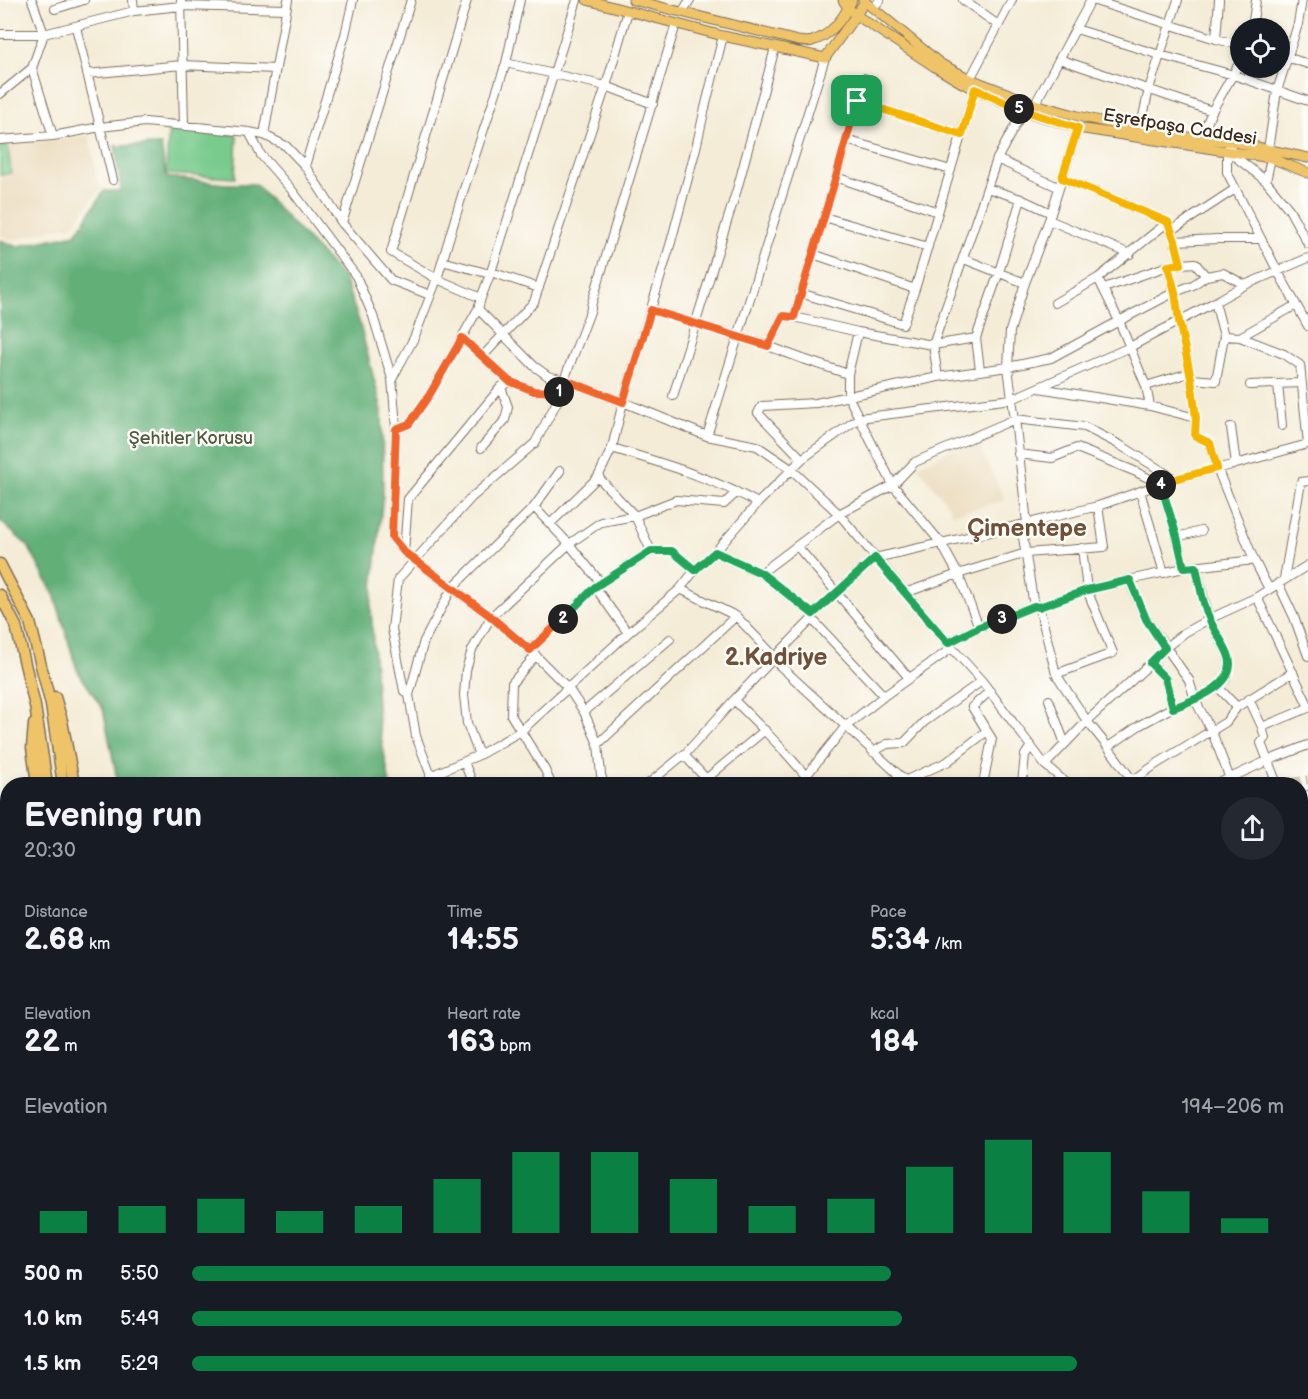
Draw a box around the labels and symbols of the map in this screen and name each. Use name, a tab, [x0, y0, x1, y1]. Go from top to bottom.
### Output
pin	[831, 75, 882, 126]
pin: 5	[1004, 94, 1034, 124]
street label: Eşrefpaşa Caddesi	[1102, 104, 1258, 150]
pin: 1	[544, 377, 574, 407]
park label: Şehitler Korusu	[129, 428, 253, 449]
pin: 4	[1146, 470, 1176, 500]
district label: Çimentepe	[967, 514, 1087, 543]
pin: 2	[548, 604, 578, 634]
pin: 3	[987, 604, 1017, 634]
district label: 2.Kadriye	[725, 643, 828, 672]

